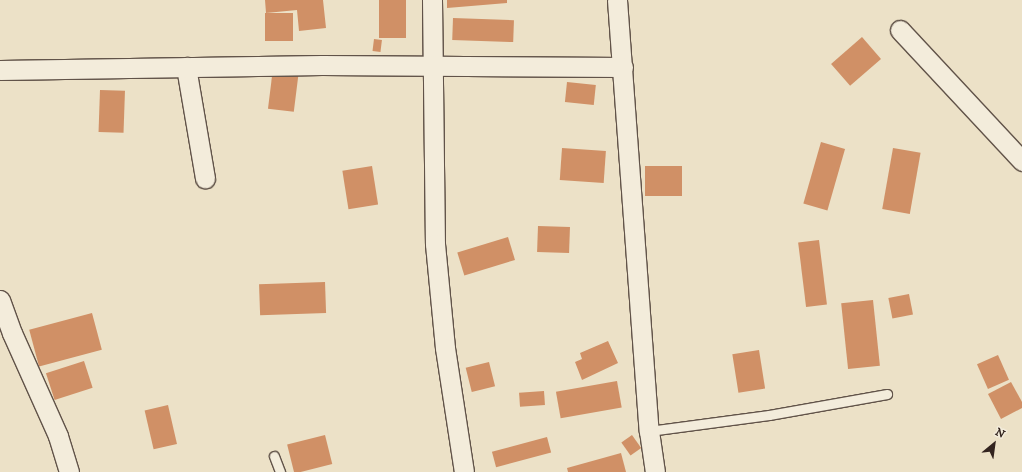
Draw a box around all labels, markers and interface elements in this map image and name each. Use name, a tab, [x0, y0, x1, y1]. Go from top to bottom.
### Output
north arrow	[974, 424, 1014, 464]
text: N	[992, 425, 1007, 442]

